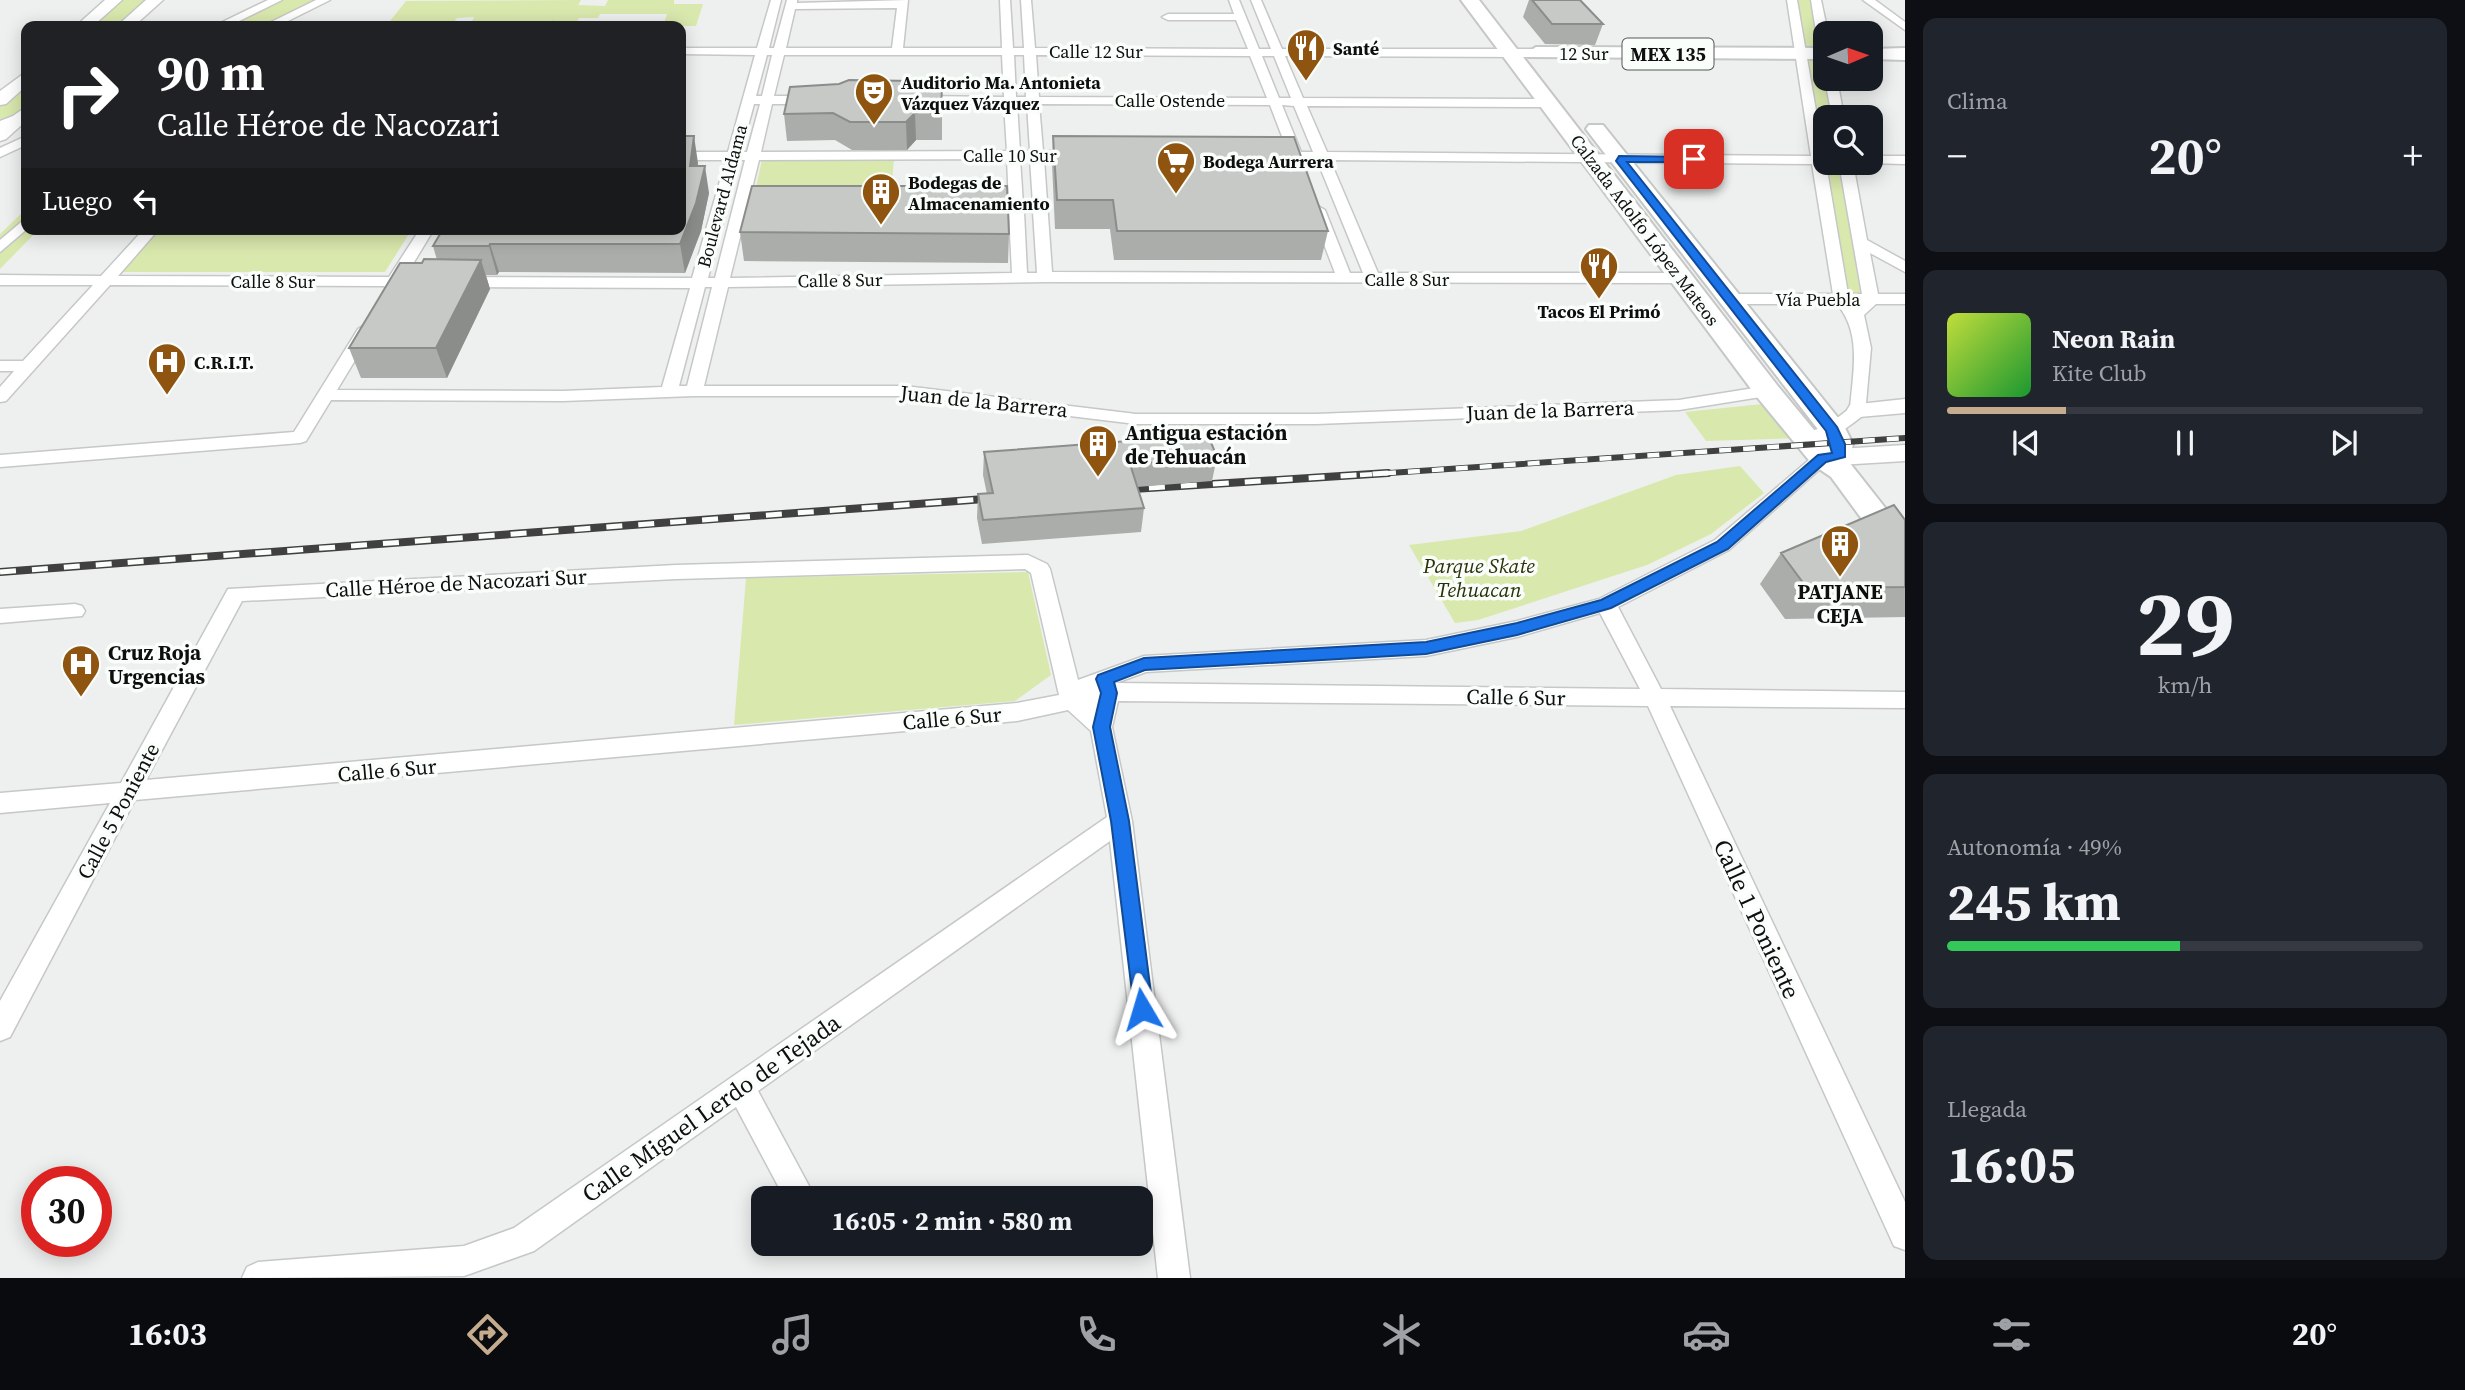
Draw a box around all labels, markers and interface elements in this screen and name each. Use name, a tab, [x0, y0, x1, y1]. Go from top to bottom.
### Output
north arrow	[1813, 21, 1883, 91]
map controls	[1813, 21, 1883, 175]
restaurant icon: Santé	[1285, 27, 1327, 82]
place label: Santé	[1333, 36, 1379, 61]
road number: MEX 135	[1622, 38, 1714, 70]
text: 90 m	[157, 39, 265, 106]
street label: Calle 12 Sur	[1049, 39, 1143, 64]
street label: 12 Sur	[1559, 41, 1609, 66]
icon: right	[42, 49, 133, 140]
place label: Auditorio Ma. Antonieta Vázquez Vázquez	[901, 70, 1101, 116]
theatre icon: Auditorio Ma. Antonieta Vázquez Vázquez	[853, 71, 895, 126]
text: Clima	[1947, 85, 2008, 117]
street label: Calle Ostende	[1115, 88, 1225, 113]
text: Calle Héroe de Nacozari	[157, 103, 500, 147]
button: search	[1813, 105, 1883, 175]
text: 20°	[2148, 120, 2222, 191]
street label: Boulevard Aldama	[691, 121, 753, 270]
street label: Calzada Adolfo López Mateos	[1565, 129, 1725, 331]
pin	[1664, 129, 1724, 189]
text: −	[1947, 130, 1967, 182]
text: +	[2403, 130, 2423, 182]
supermarket icon: Bodega Aurrera	[1155, 140, 1197, 195]
icon: arrive	[1675, 140, 1713, 178]
street label: Calle 10 Sur	[963, 143, 1057, 168]
place label: Bodega Aurrera	[1203, 149, 1334, 174]
place label: Bodegas de Almacenamiento	[908, 170, 1050, 216]
building icon: Bodegas de Almacenamiento	[860, 171, 902, 226]
icon: left	[127, 182, 165, 220]
text: Luego	[42, 183, 113, 219]
restaurant icon: Tacos El Primó	[1578, 245, 1620, 300]
street label: Calle 8 Sur	[797, 267, 883, 293]
street label: Calle 8 Sur	[1365, 267, 1450, 292]
street label: Calle 8 Sur	[231, 269, 316, 294]
street label: Vía Puebla	[1776, 287, 1861, 312]
place label: Tacos El Primó	[1537, 299, 1661, 324]
text: Neon Rain	[2052, 321, 2175, 357]
hospital icon: C.R.I.T.	[146, 341, 188, 396]
place label: C.R.I.T.	[194, 350, 254, 375]
text: Kite Club	[2052, 357, 2147, 389]
street label: Juan de la Barrera	[898, 378, 1069, 424]
street label: Juan de la Barrera	[1464, 393, 1635, 427]
place label: Antigua estación de Tehuacán	[1125, 418, 1287, 471]
building icon: Antigua estación de Tehuacán	[1077, 423, 1119, 478]
icon: previous	[2007, 424, 2045, 462]
icon: pause	[2166, 424, 2204, 462]
icon: next	[2325, 424, 2363, 462]
building icon: PATJANE CEJA	[1819, 523, 1861, 578]
park label: Parque Skate Tehuacan	[1422, 551, 1535, 604]
text: 29	[2136, 561, 2234, 685]
street label: Calle Héroe de Nacozari Sur	[325, 562, 588, 604]
place label: PATJANE CEJA	[1797, 577, 1883, 630]
place label: Cruz Roja Urgencias	[108, 638, 206, 691]
hospital icon: Cruz Roja Urgencias	[60, 643, 102, 698]
text: km/h	[2158, 669, 2212, 701]
street label: Calle 6 Sur	[1466, 682, 1566, 712]
street label: Calle 6 Sur	[901, 699, 1003, 737]
street label: Calle 5 Poniente	[70, 738, 166, 884]
street label: Calle 6 Sur	[336, 751, 438, 789]
text: Autonomía · 49%	[1947, 831, 2122, 863]
street label: Calle 1 Poniente	[1706, 834, 1808, 1004]
text: 245 km	[1947, 866, 2121, 937]
position arrow	[1105, 972, 1179, 1046]
street label: Calle Miguel Lerdo de Tejada	[575, 1006, 847, 1210]
text: Llegada	[1947, 1093, 2027, 1125]
text: 16:05	[1947, 1128, 2075, 1199]
speed limit sign: 30	[21, 1166, 112, 1257]
text: 16:05 · 2 min · 580 m	[832, 1203, 1072, 1239]
icon: directions	[463, 1310, 512, 1359]
icon: music	[768, 1310, 817, 1359]
icon: phone	[1072, 1310, 1121, 1359]
icon: climate	[1377, 1310, 1426, 1359]
icon: car	[1682, 1310, 1731, 1359]
icon: filters	[1987, 1310, 2036, 1359]
text: 16:03	[128, 1312, 207, 1356]
text: 20°	[2292, 1312, 2337, 1356]

